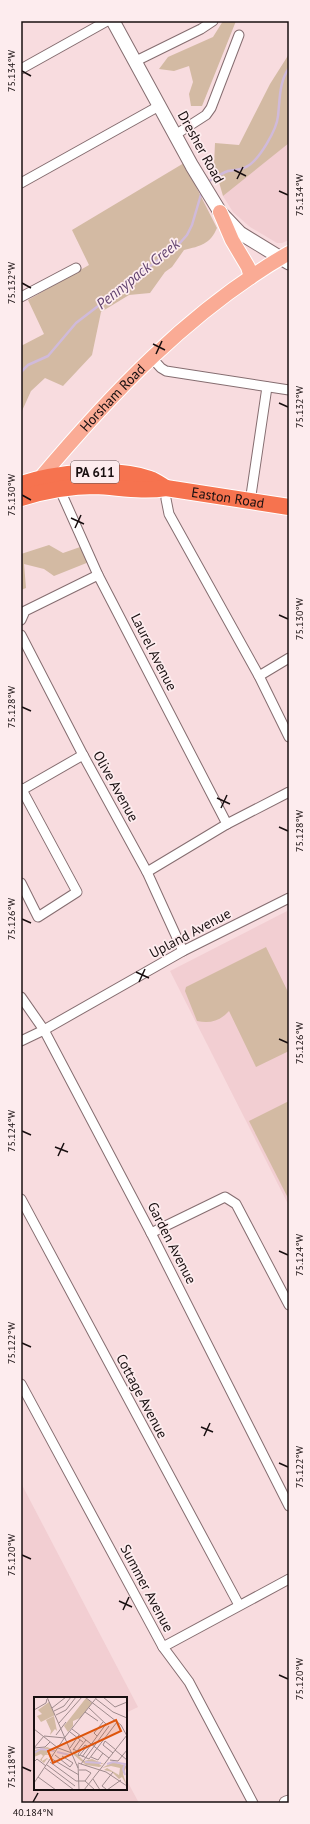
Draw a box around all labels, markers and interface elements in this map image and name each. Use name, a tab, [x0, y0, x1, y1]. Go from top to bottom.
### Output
text: 75.134°W	[5, 49, 18, 92]
street label: Dresher Road	[174, 108, 228, 186]
text: 75.134°W	[293, 173, 306, 216]
water label: Pennypack Creek	[92, 233, 184, 313]
text: 75.132°W	[5, 261, 18, 304]
street label: Horsham Road	[76, 360, 149, 435]
text: 75.132°W	[293, 385, 306, 428]
road number: PA 611	[71, 461, 119, 483]
text: 75.130°W	[5, 473, 18, 516]
street label: Easton Road	[190, 483, 266, 512]
text: 75.130°W	[293, 597, 306, 640]
street label: Laurel Avenue	[127, 610, 181, 694]
text: 75.128°W	[5, 685, 18, 728]
street label: Olive Avenue	[89, 747, 143, 825]
text: 75.128°W	[293, 809, 306, 852]
text: 75.126°W	[5, 897, 18, 940]
street label: Upland Avenue	[146, 904, 234, 962]
text: 75.126°W	[293, 1021, 306, 1064]
text: 75.124°W	[5, 1109, 18, 1152]
street label: Garden Avenue	[144, 1199, 200, 1287]
text: 75.124°W	[293, 1233, 306, 1276]
text: 75.122°W	[5, 1321, 18, 1364]
street label: Cottage Avenue	[112, 1351, 172, 1441]
text: 75.122°W	[293, 1445, 306, 1488]
text: 75.120°W	[5, 1533, 18, 1576]
street label: Summer Avenue	[116, 1541, 178, 1635]
text: 75.120°W	[293, 1657, 306, 1700]
inset map	[34, 1697, 127, 1790]
text: 75.118°W	[5, 1745, 18, 1788]
text: 40.184°N	[13, 1806, 53, 1819]

